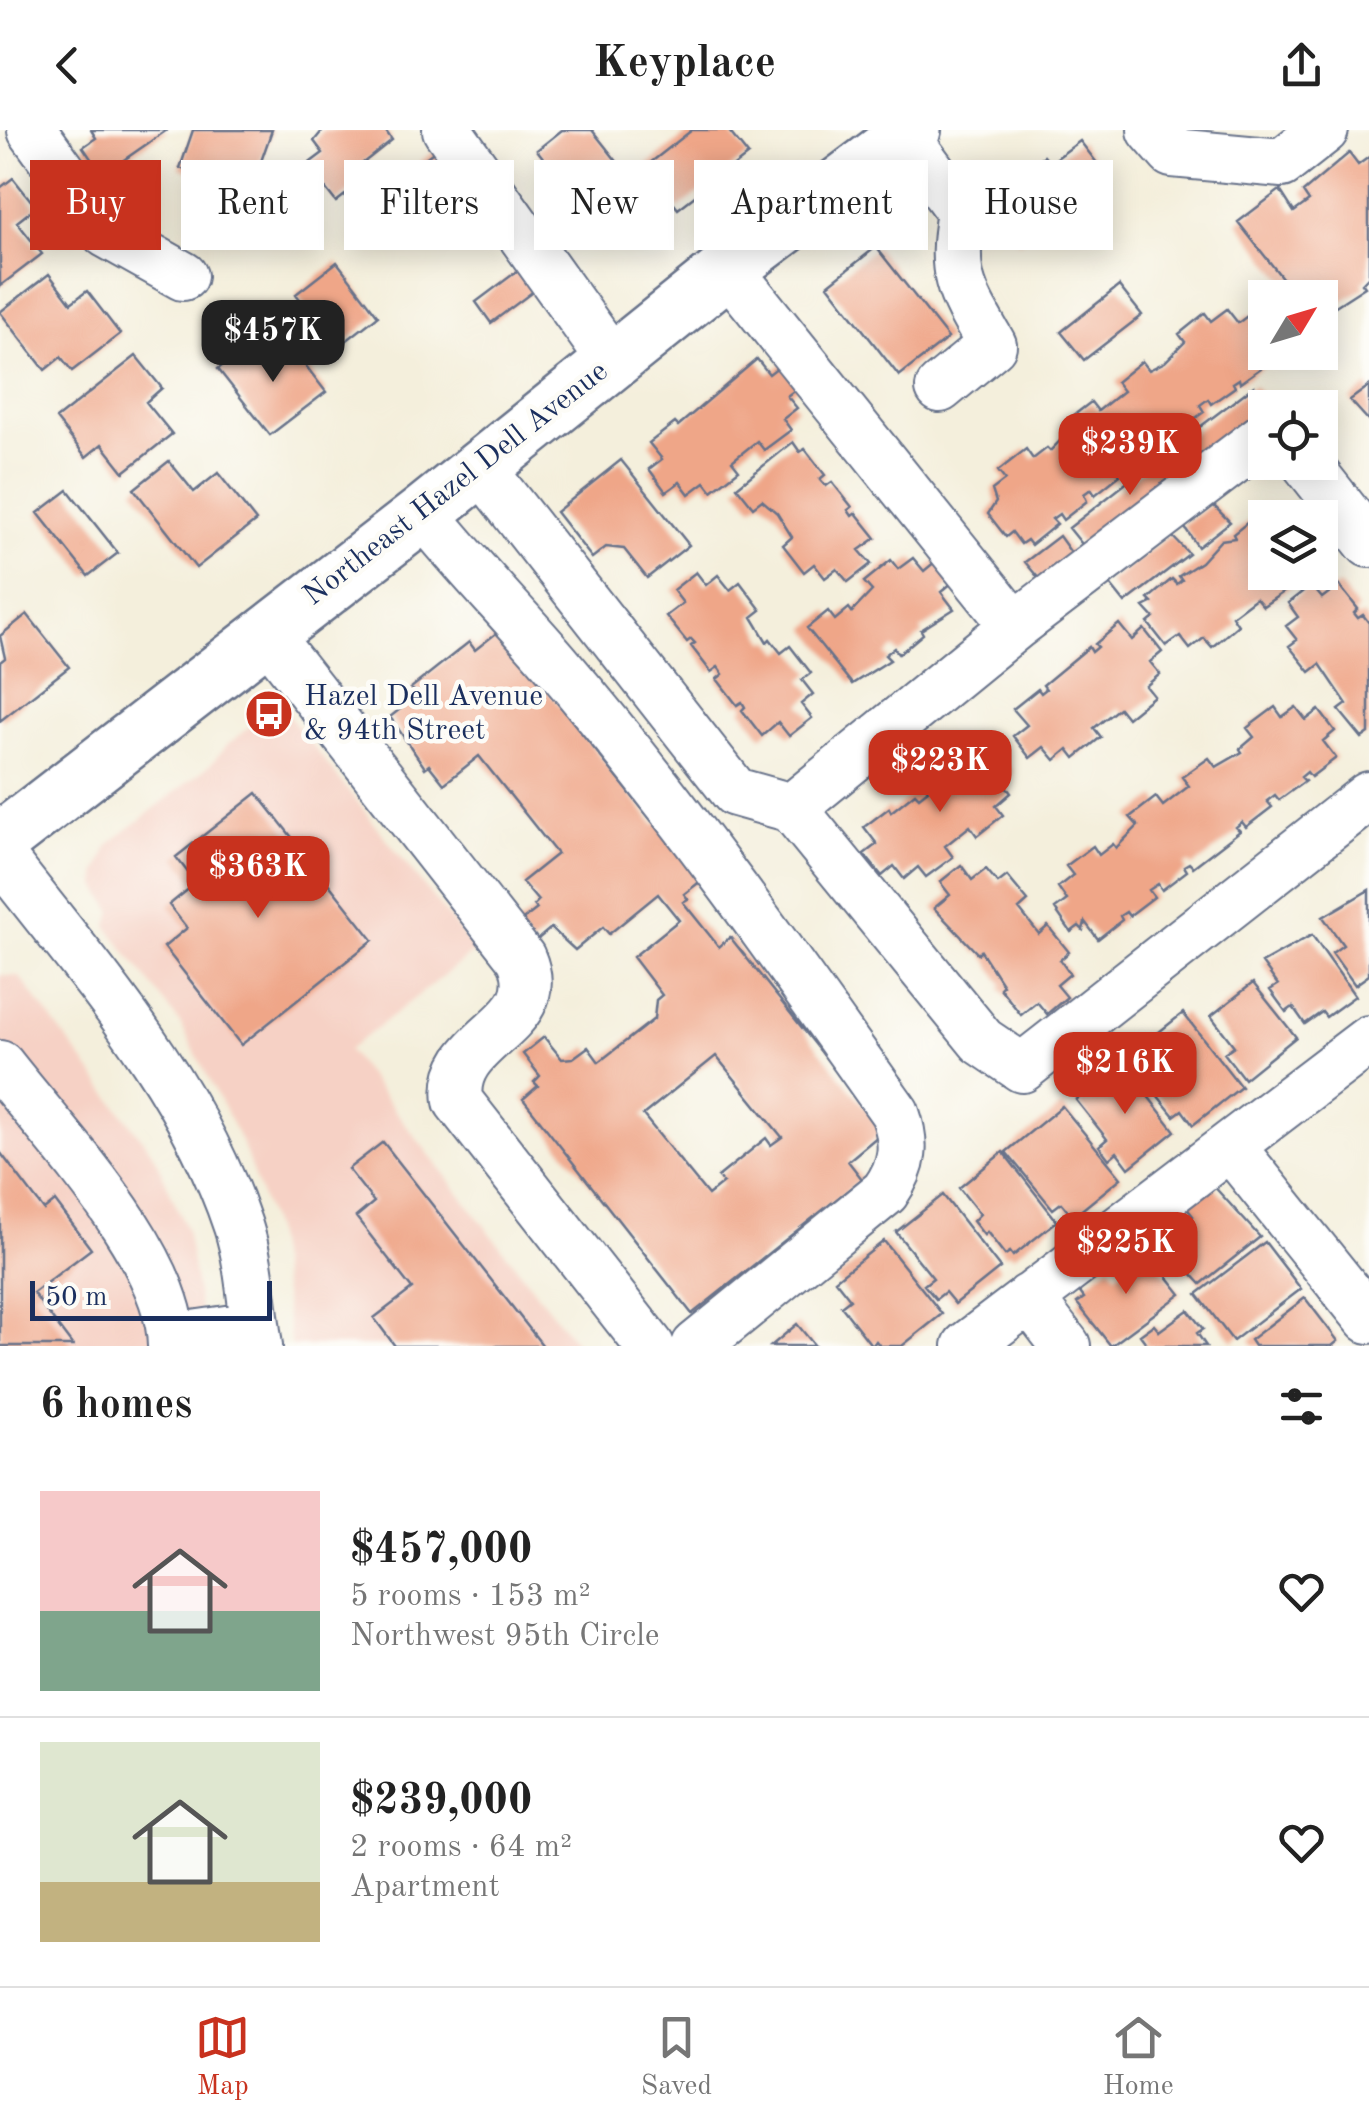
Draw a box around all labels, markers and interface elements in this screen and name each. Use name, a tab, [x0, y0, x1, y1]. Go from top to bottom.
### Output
icon: back	[40, 38, 95, 93]
icon: share	[1274, 38, 1329, 93]
text: Keyplace	[593, 42, 776, 87]
chip: Buy	[30, 160, 161, 250]
chip: Rent	[181, 160, 324, 250]
chip: Filters	[344, 160, 514, 250]
chip: New	[534, 160, 674, 250]
chip: Apartment	[694, 160, 928, 250]
chip: House	[948, 160, 1113, 250]
north arrow	[1248, 280, 1338, 370]
map controls	[1248, 280, 1338, 590]
pin: $457K	[203, 300, 343, 385]
text: $457K	[224, 316, 322, 348]
street label: Northeast Hazel Dell Avenue	[298, 356, 614, 612]
button: locate	[1248, 390, 1338, 480]
pin: $239K	[1060, 413, 1200, 498]
text: $239K	[1081, 429, 1179, 461]
button: layers	[1248, 500, 1338, 590]
place label: Hazel Dell Avenue & 94th Street	[304, 682, 543, 746]
bus stop icon: Hazel Dell Avenue & 94th Street	[243, 688, 295, 740]
pin: $223K	[870, 730, 1010, 815]
text: $223K	[891, 746, 989, 778]
pin: $363K	[188, 836, 328, 921]
text: $363K	[209, 852, 307, 884]
pin: $216K	[1055, 1032, 1195, 1117]
text: $216K	[1076, 1048, 1174, 1080]
pin: $225K	[1056, 1212, 1196, 1297]
text: $225K	[1077, 1228, 1175, 1260]
scale bar	[30, 1276, 272, 1320]
text: 50 m	[45, 1284, 108, 1312]
icon: filters	[1274, 1379, 1329, 1434]
text: 6 homes	[40, 1385, 192, 1427]
text: $457,000	[350, 1530, 532, 1572]
icon: home	[120, 1531, 240, 1651]
icon: heart	[1274, 1564, 1329, 1619]
text: 5 rooms · 153 m²	[350, 1581, 591, 1613]
text: Northwest 95th Circle	[350, 1621, 660, 1653]
text: $239,000	[350, 1781, 532, 1823]
icon: home	[120, 1782, 240, 1902]
icon: heart	[1274, 1815, 1329, 1870]
text: 2 rooms · 64 m²	[350, 1832, 572, 1864]
text: Apartment	[350, 1872, 500, 1904]
tab: Map	[195, 2010, 250, 2105]
tab: Saved	[641, 2010, 712, 2105]
tab: Home	[1103, 2010, 1174, 2105]

